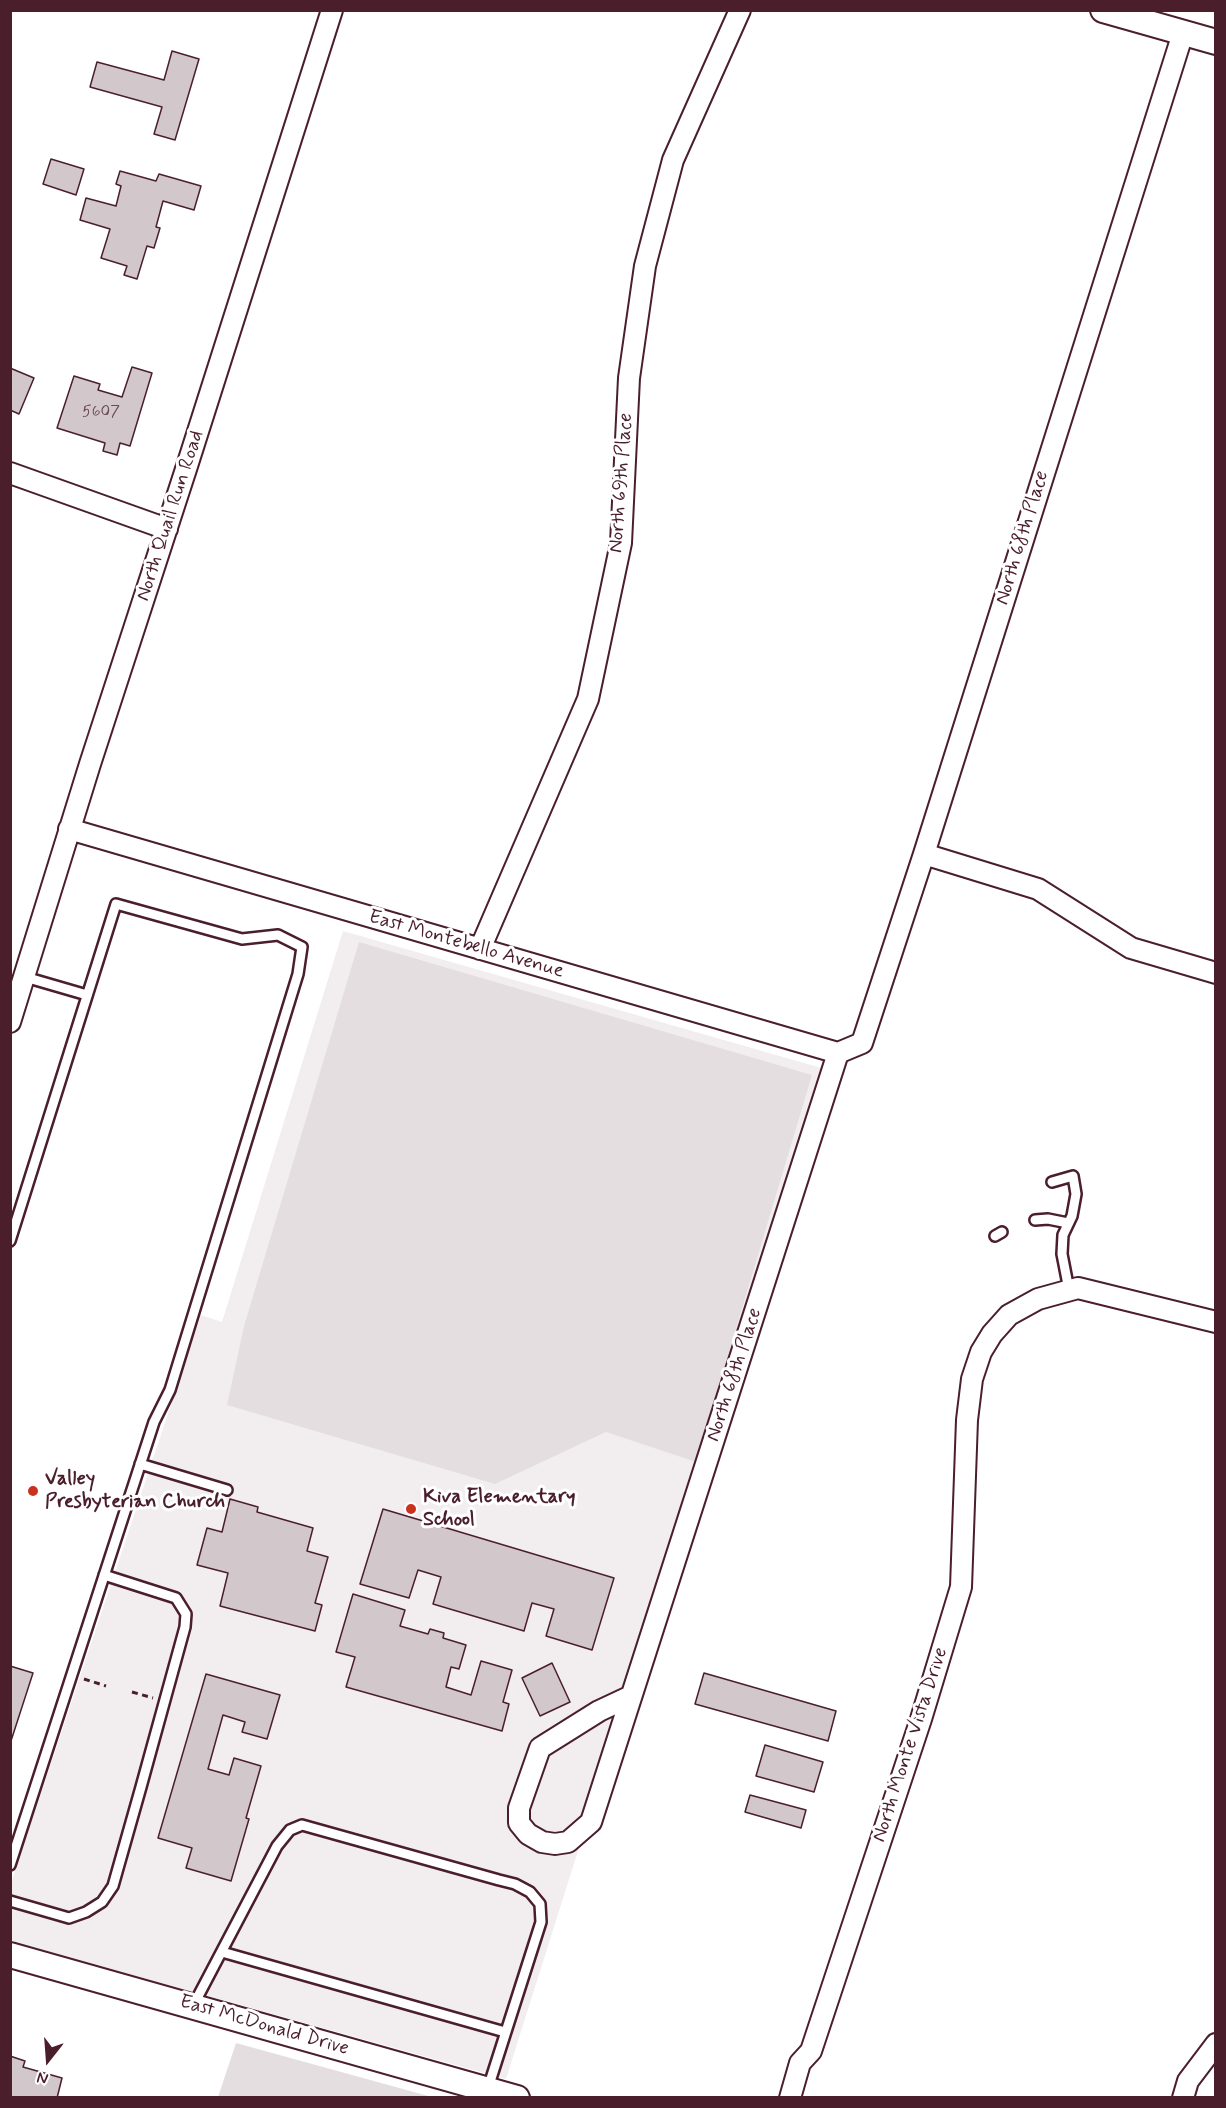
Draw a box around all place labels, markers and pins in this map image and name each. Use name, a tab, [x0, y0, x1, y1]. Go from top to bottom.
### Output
place label: Valley Presbyterian Church	[45, 1468, 225, 1515]
marker: Valley Presbyterian Church	[26, 1484, 40, 1498]
place label: Kiva Elementary School	[423, 1486, 576, 1533]
marker: Kiva Elementary School	[404, 1502, 418, 1516]

